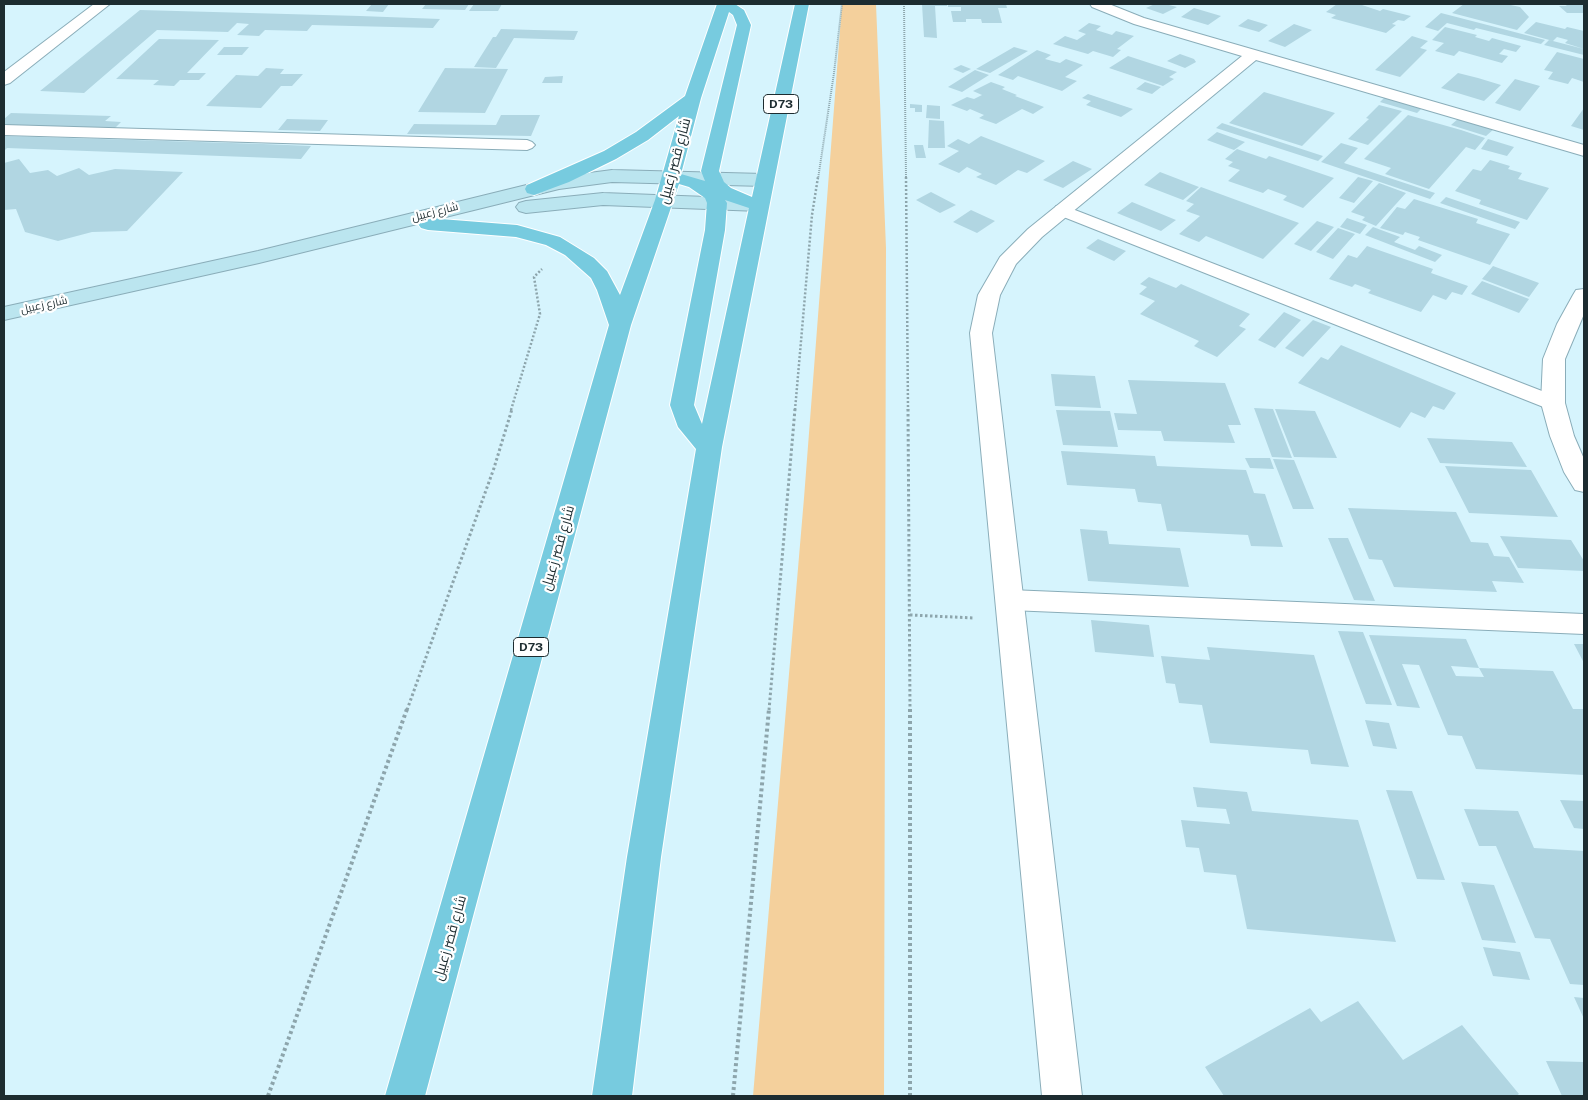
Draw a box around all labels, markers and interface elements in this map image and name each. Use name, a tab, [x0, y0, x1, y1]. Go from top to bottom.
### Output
road number: D73	[764, 95, 798, 114]
street label: شارع قصر زعبيل	[655, 116, 695, 206]
street label: شارع زعبيل	[410, 200, 460, 224]
street label: شارع زعبيل	[19, 294, 69, 316]
street label: شارع قصر زعبيل	[538, 503, 578, 593]
road number: D73	[514, 638, 548, 656]
street label: شارع قصر زعبيل	[430, 893, 470, 983]

